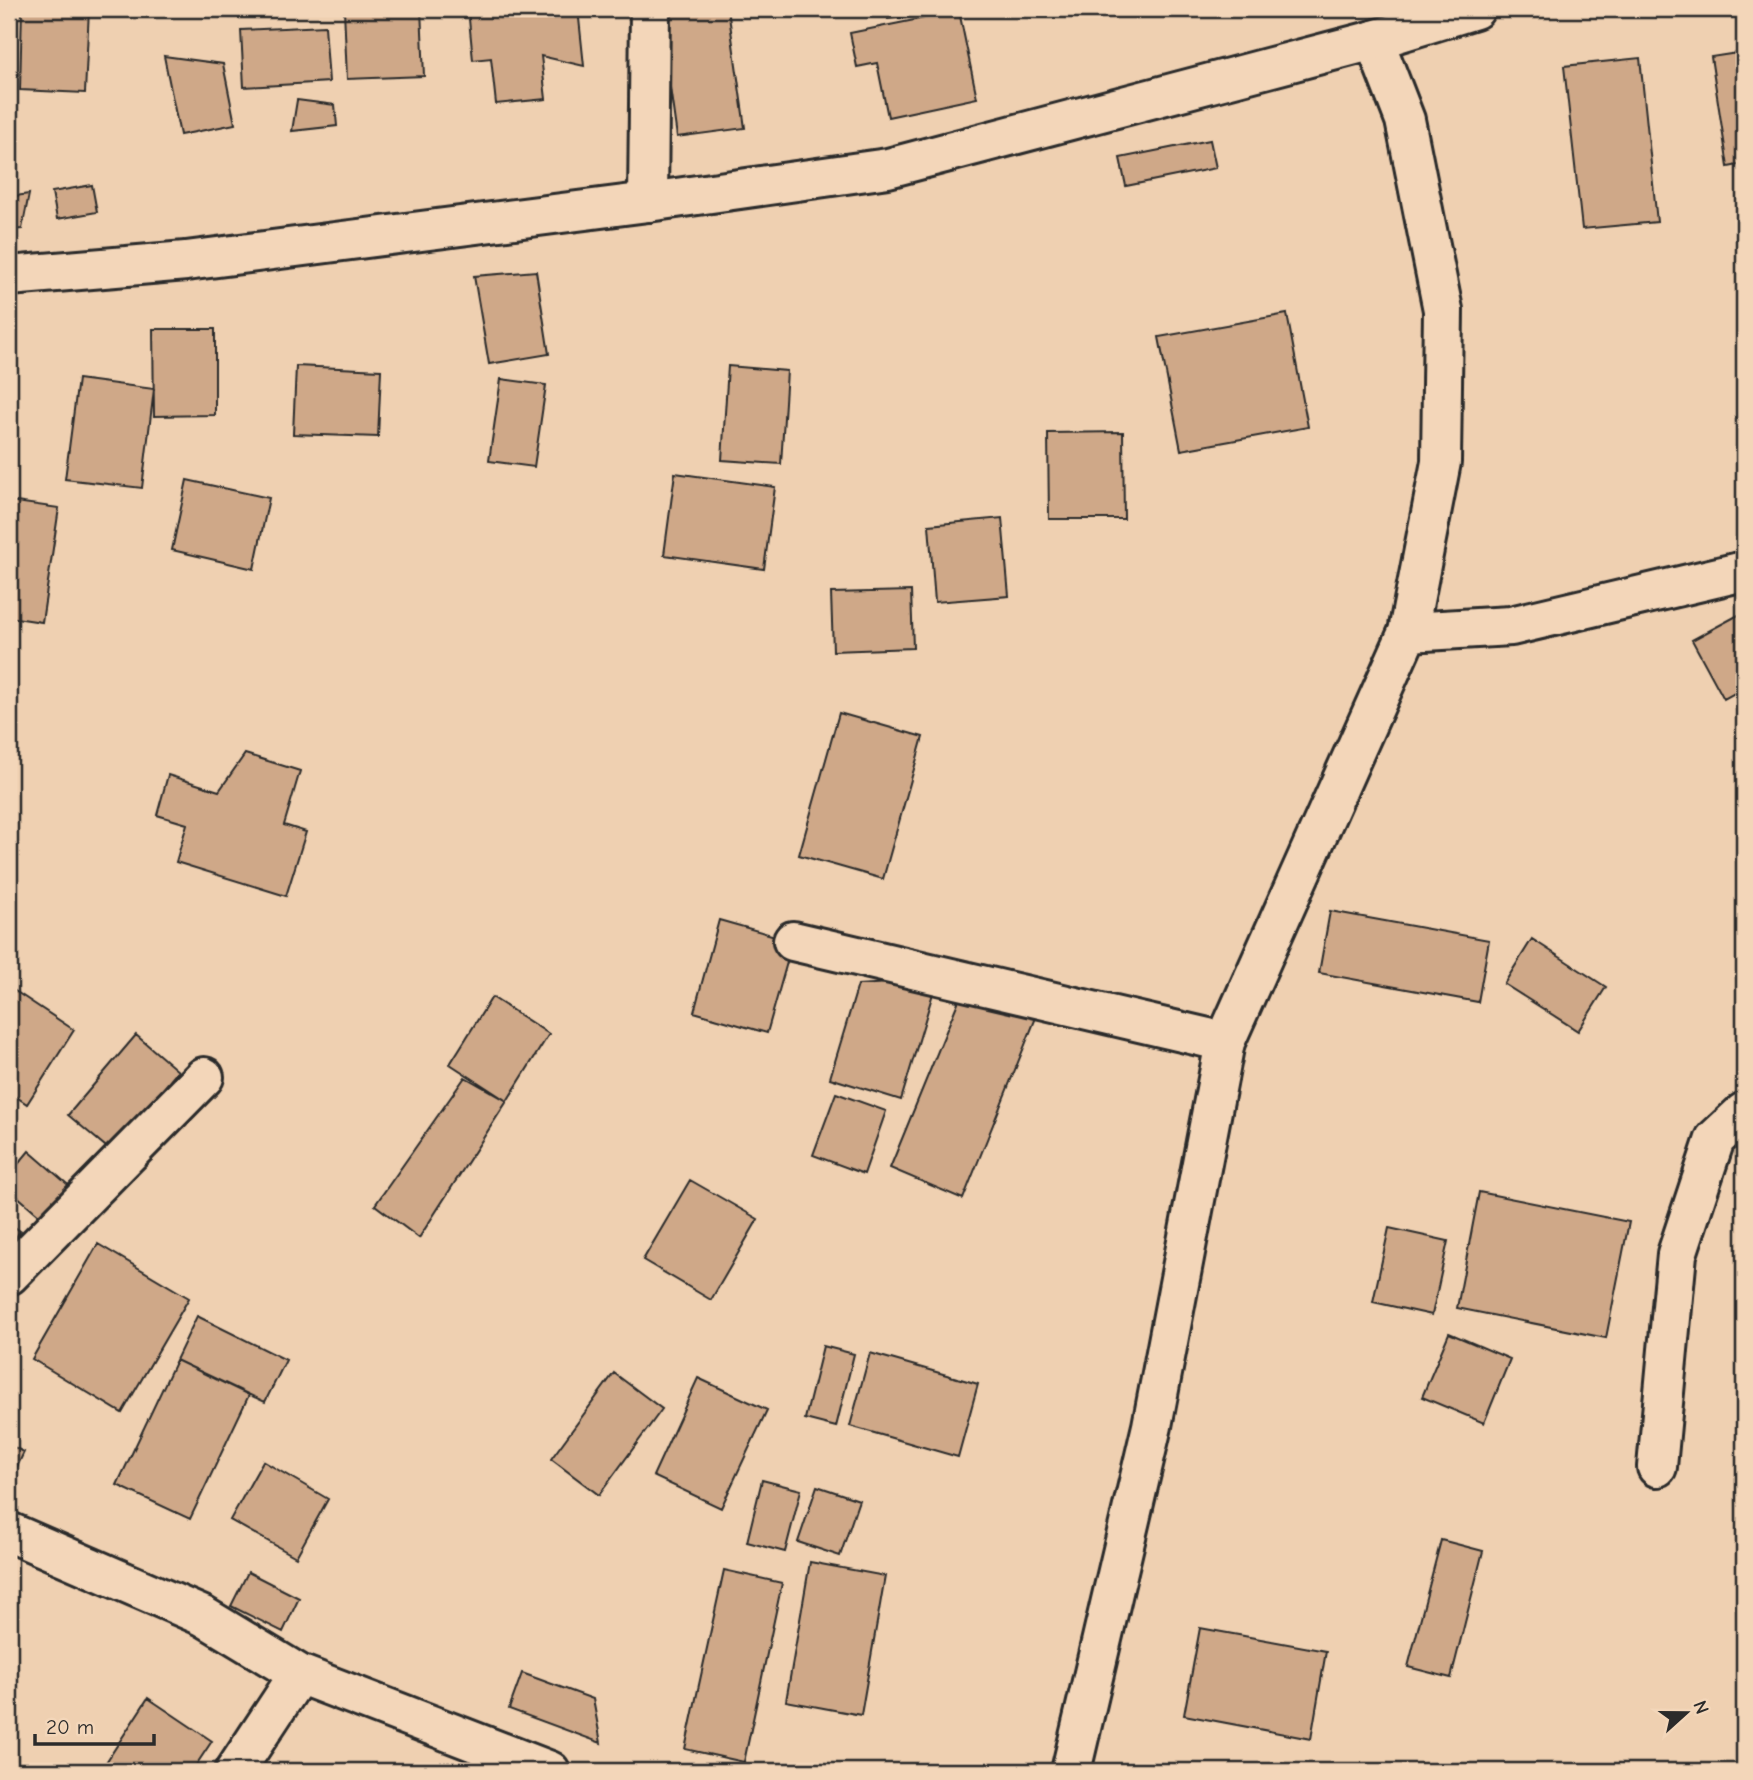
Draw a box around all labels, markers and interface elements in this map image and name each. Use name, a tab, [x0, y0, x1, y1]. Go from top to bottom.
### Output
north arrow	[1652, 1678, 1722, 1748]
text: N	[1688, 1698, 1713, 1717]
scale bar	[35, 1703, 154, 1747]
text: 20 m	[46, 1715, 94, 1739]

